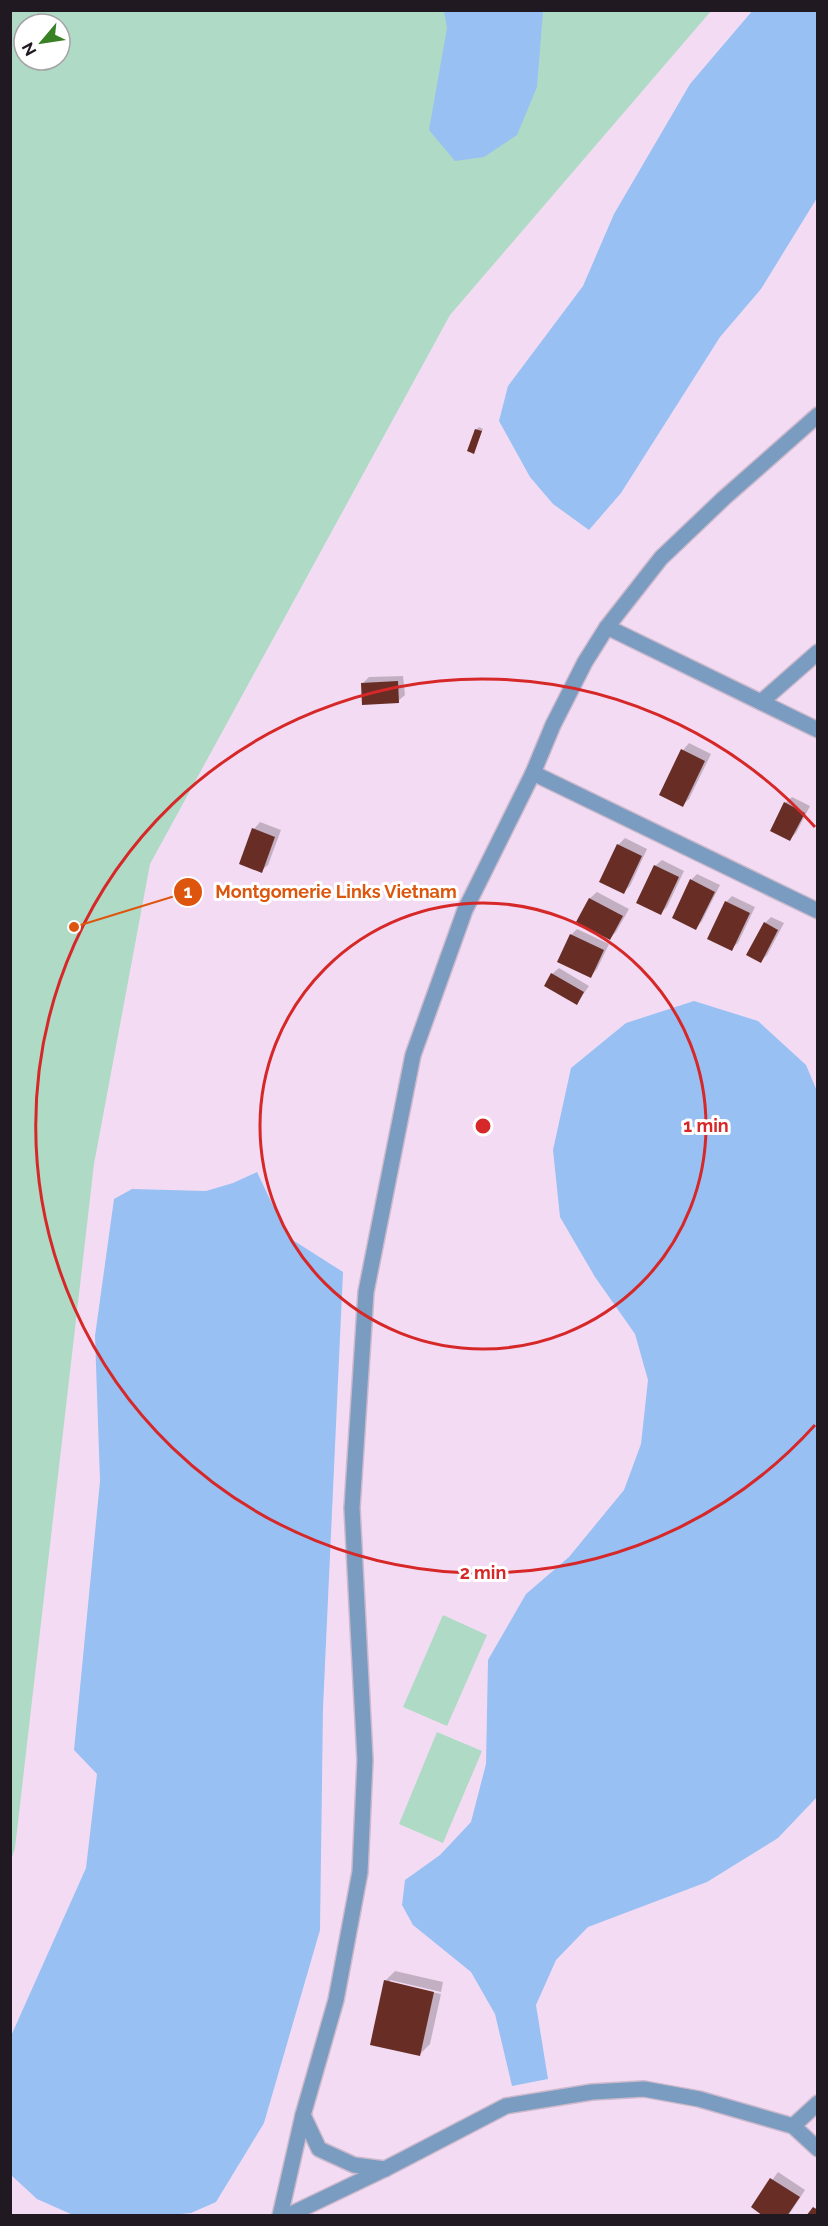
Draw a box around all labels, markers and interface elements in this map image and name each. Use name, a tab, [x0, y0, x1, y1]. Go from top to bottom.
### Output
north arrow	[12, 12, 72, 72]
text: N	[18, 39, 41, 59]
callout: Montgomerie Links Vietnam	[173, 874, 469, 910]
text: 1	[184, 881, 193, 902]
text: Montgomerie Links Vietnam	[215, 881, 457, 902]
text: 1 min	[683, 1115, 729, 1136]
centre of rings	[473, 1116, 493, 1136]
text: 2 min	[460, 1562, 506, 1583]

